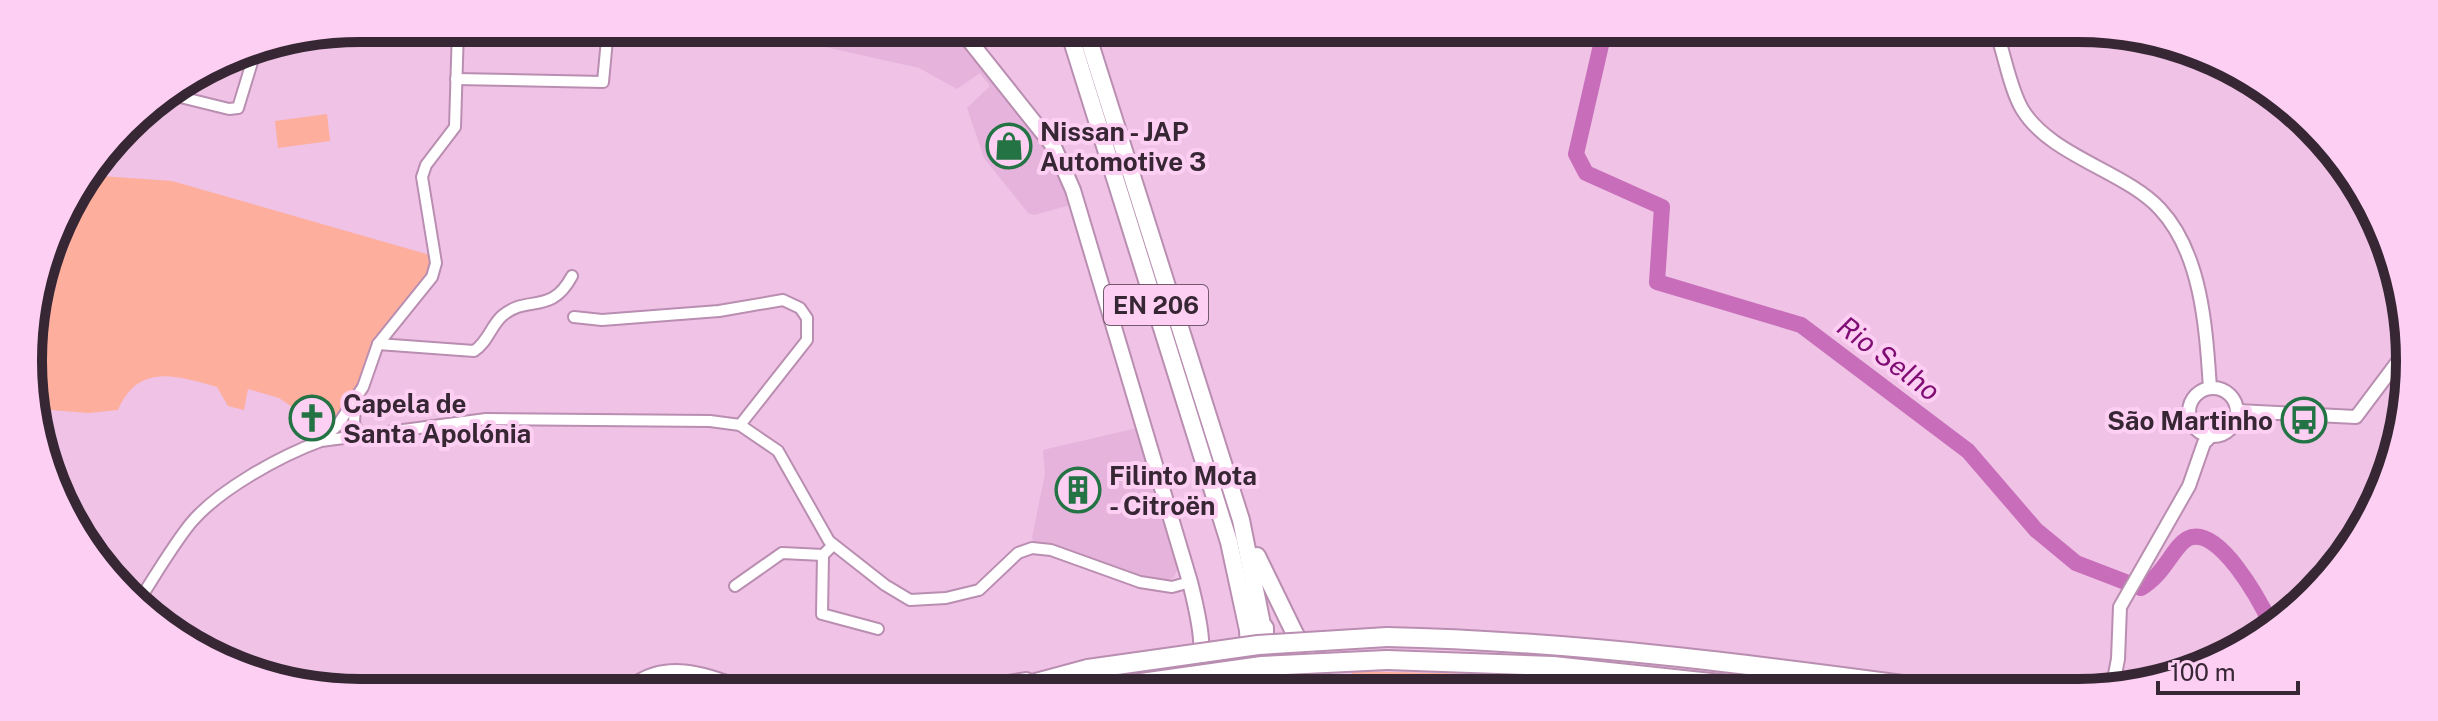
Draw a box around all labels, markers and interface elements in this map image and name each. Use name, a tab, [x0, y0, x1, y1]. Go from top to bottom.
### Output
place label: Nissan - JAP Automotive 3	[1040, 116, 1206, 177]
shop icon: Nissan - JAP Automotive 3	[985, 122, 1033, 170]
road number: EN 206	[1104, 285, 1208, 325]
water label: Rio Selho	[1831, 309, 1947, 407]
place label: Capela de Santa Apolónia	[343, 388, 531, 449]
church icon: Capela de Santa Apolónia	[288, 394, 336, 442]
bus stop icon: São Martinho	[2280, 396, 2328, 444]
place label: São Martinho	[2107, 405, 2273, 436]
place label: Filinto Mota - Citroën	[1109, 460, 1257, 521]
building icon: Filinto Mota - Citroën	[1054, 466, 1102, 514]
scale bar	[2158, 645, 2298, 695]
text: 100 m	[2170, 658, 2236, 686]

